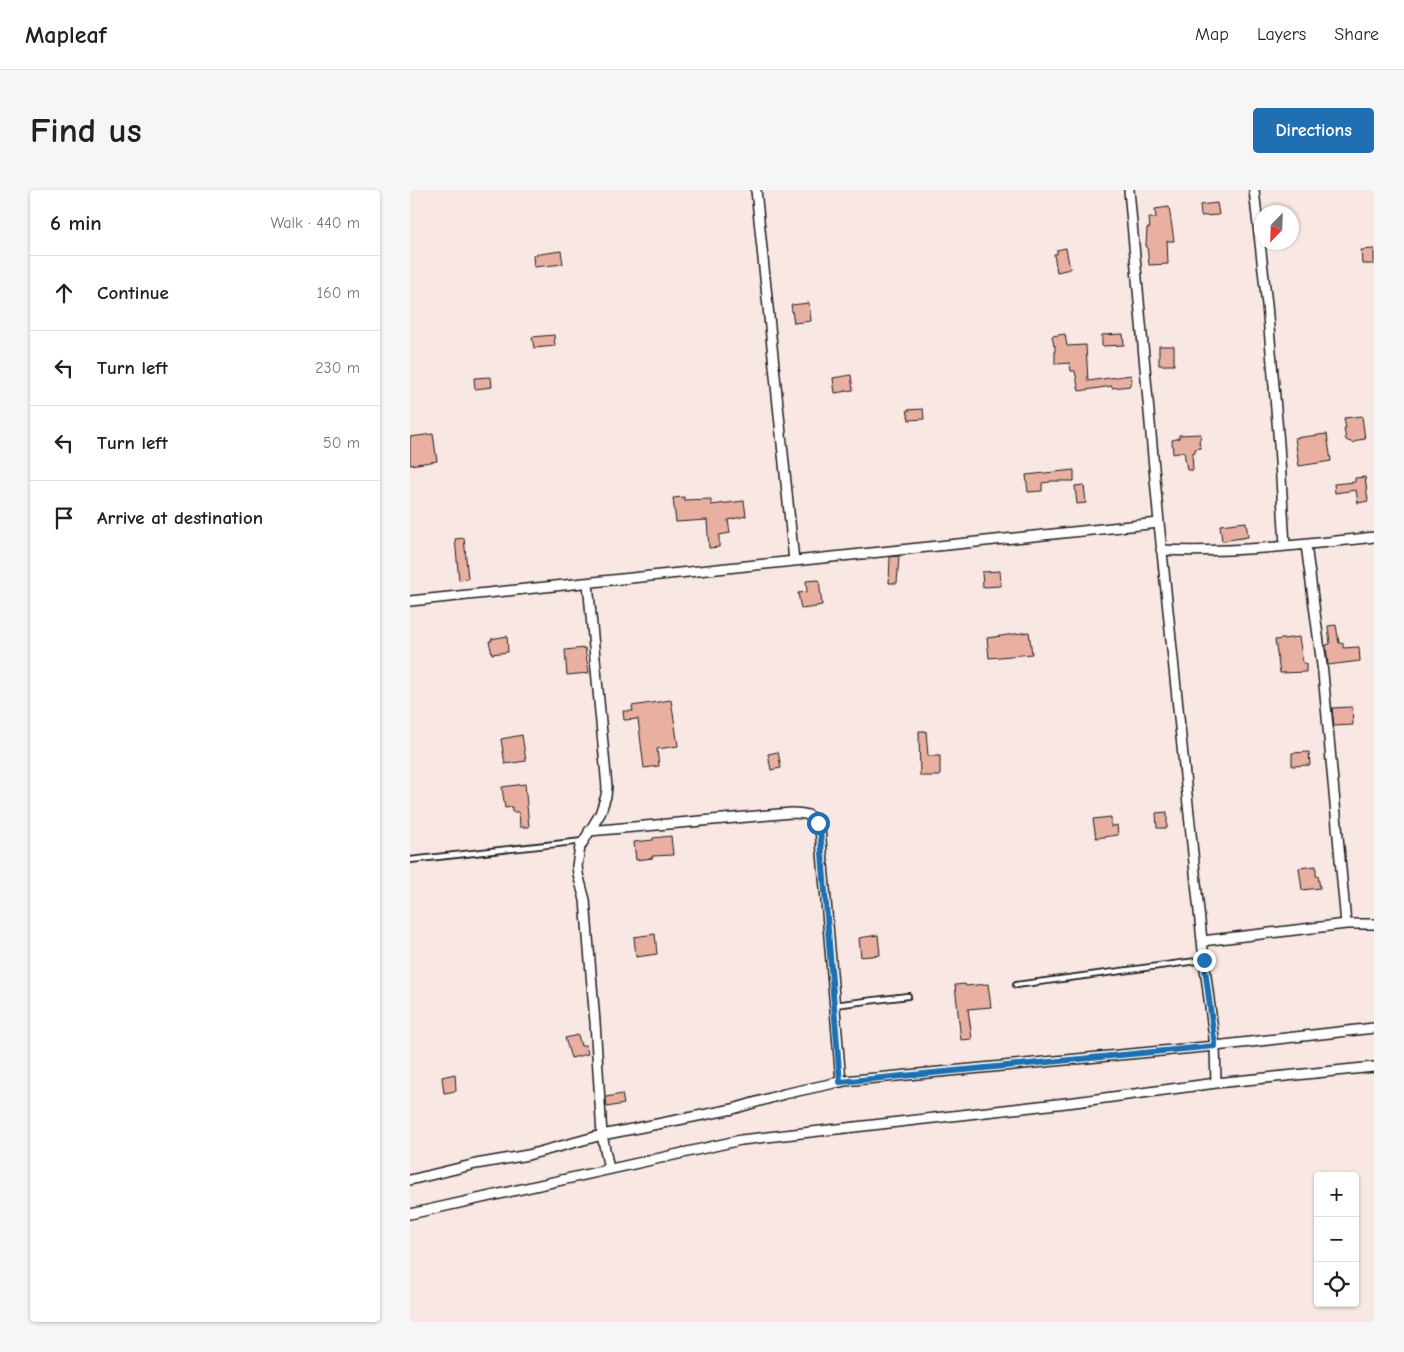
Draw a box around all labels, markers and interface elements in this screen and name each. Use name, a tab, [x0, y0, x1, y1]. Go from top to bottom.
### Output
text: Mapleaf	[25, 21, 106, 49]
text: Map	[1195, 24, 1229, 45]
text: Layers	[1257, 24, 1306, 45]
text: Share	[1334, 24, 1379, 45]
button: Directions	[1253, 108, 1374, 153]
text: Find us	[30, 110, 142, 151]
north arrow	[1254, 205, 1299, 250]
text: 6 min	[50, 211, 102, 235]
text: Walk · 440 m	[270, 214, 360, 232]
icon: ahead	[50, 279, 78, 307]
text: Continue	[97, 282, 169, 304]
text: 160 m	[317, 284, 360, 302]
icon: left	[50, 354, 78, 382]
text: Turn left	[97, 357, 168, 379]
text: 230 m	[315, 359, 360, 377]
icon: left	[50, 429, 78, 457]
text: Turn left	[97, 432, 168, 454]
text: 50 m	[323, 434, 360, 452]
icon: arrive	[50, 504, 78, 532]
text: Arrive at destination	[97, 507, 263, 529]
route start	[807, 812, 830, 835]
route end	[1193, 949, 1216, 972]
map controls	[1314, 1172, 1359, 1307]
button: +	[1314, 1172, 1359, 1217]
button: −	[1314, 1217, 1359, 1262]
button: locate	[1314, 1262, 1359, 1307]

